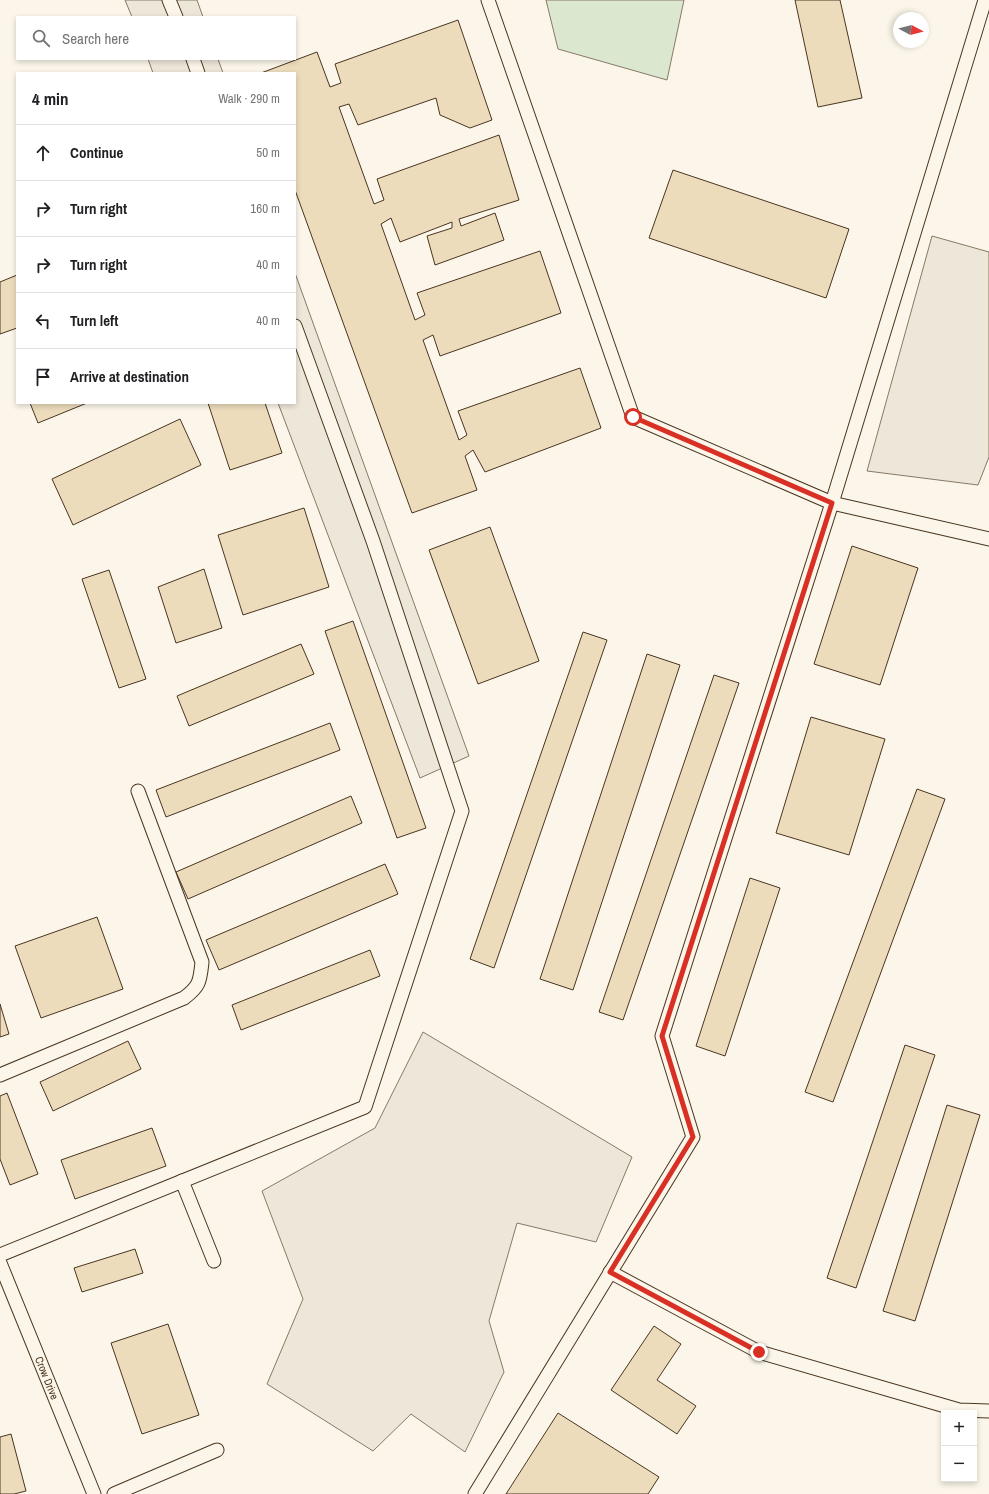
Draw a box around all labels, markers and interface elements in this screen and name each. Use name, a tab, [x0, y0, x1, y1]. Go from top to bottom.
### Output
north arrow	[893, 12, 929, 48]
search box	[16, 16, 296, 60]
icon: search	[30, 27, 52, 49]
text: Search here	[62, 28, 129, 49]
text: 4 min	[32, 87, 68, 110]
text: Walk · 290 m	[218, 90, 280, 107]
icon: ahead	[32, 142, 54, 164]
text: Continue	[70, 142, 123, 163]
text: 50 m	[256, 144, 280, 161]
icon: right	[32, 198, 54, 220]
text: Turn right	[70, 198, 127, 219]
text: 160 m	[250, 200, 280, 217]
icon: right	[32, 254, 54, 276]
text: Turn right	[70, 254, 127, 275]
text: 40 m	[256, 256, 280, 273]
icon: left	[32, 310, 54, 332]
text: Turn left	[70, 310, 118, 331]
text: 40 m	[256, 312, 280, 329]
icon: arrive	[32, 366, 54, 388]
text: Arrive at destination	[70, 366, 189, 387]
route start	[624, 408, 642, 426]
route end	[750, 1343, 768, 1361]
street label: Crow Drive	[32, 1354, 62, 1402]
map controls	[941, 1410, 977, 1482]
button: +	[941, 1410, 977, 1446]
button: −	[941, 1446, 977, 1482]

